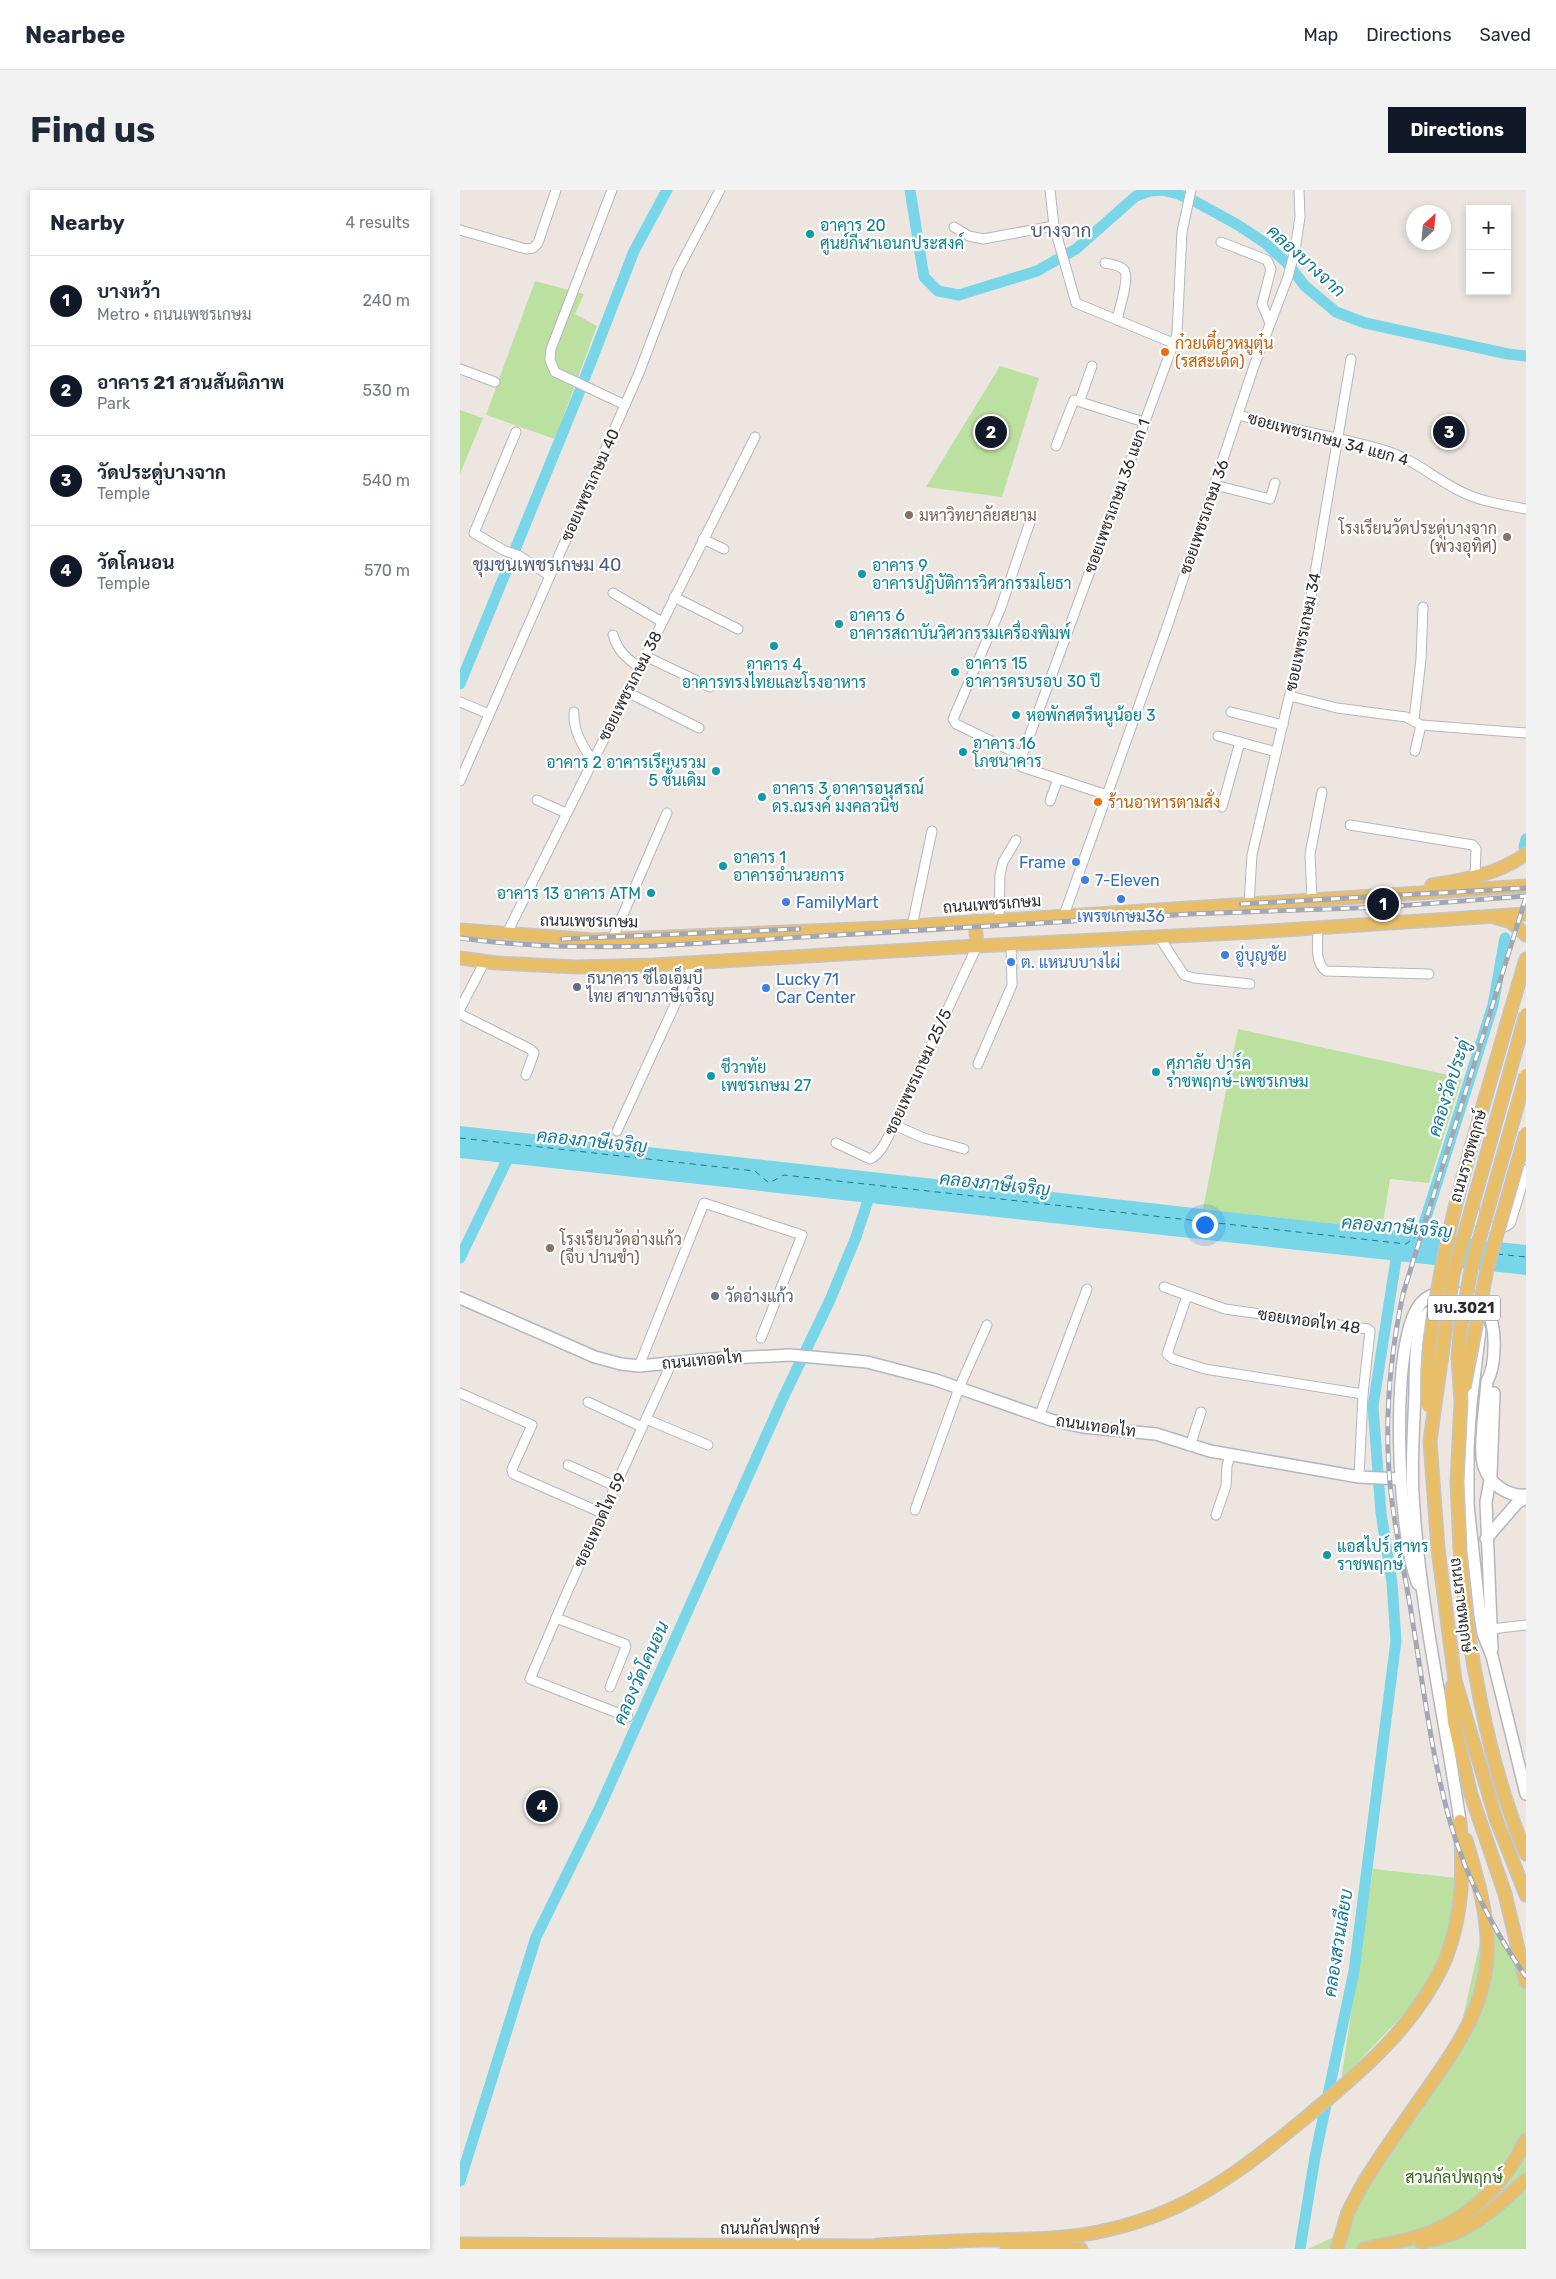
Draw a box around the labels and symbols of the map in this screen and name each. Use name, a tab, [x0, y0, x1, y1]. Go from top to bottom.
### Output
north arrow	[1406, 205, 1451, 250]
place label: อาคาร 20 ศูนย์กีฬาเอนกประสงค์	[820, 216, 964, 255]
district label: บางจาก	[1031, 219, 1091, 242]
water label: คลองบางจาก	[1262, 220, 1350, 302]
marker: อาคาร 20 ศูนย์กีฬาเอนกประสงค์	[804, 228, 816, 240]
place label: ก๋วยเตี๋ยวหมูตุ๋น (รสสะเด็ด)	[1175, 329, 1273, 371]
marker: ก๋วยเตี๋ยวหมูตุ๋น (รสสะเด็ด)	[1159, 346, 1171, 358]
street label: ซอยเพชรเกษม 34 แยก 4	[1245, 408, 1411, 470]
pin: 2	[975, 413, 1007, 451]
pin: 3	[1433, 413, 1465, 451]
street label: ซอยเพชรเกษม 36 แยก 1	[1080, 416, 1154, 576]
street label: ซอยเพชรเกษม 40	[557, 426, 623, 544]
street label: ซอยเพชรเกษม 36	[1175, 457, 1233, 577]
place label: มหาวิทยาลัยสยาม	[919, 505, 1037, 525]
marker: มหาวิทยาลัยสยาม	[903, 509, 915, 521]
place label: โรงเรียนวัดประดู่บางจาก (พ่วงอุทิศ)	[1338, 517, 1497, 558]
marker: โรงเรียนวัดประดู่บางจาก (พ่วงอุทิศ)	[1501, 531, 1513, 543]
district label: ชุมชนเพชรเกษม 40	[473, 554, 621, 577]
place label: อาคาร 9 อาคารปฏิบัติการวิศวกรรมโยธา	[872, 556, 1072, 594]
marker: อาคาร 9 อาคารปฏิบัติการวิศวกรรมโยธา	[856, 568, 868, 580]
street label: ซอยเพชรเกษม 34	[1281, 571, 1325, 693]
place label: อาคาร 6 อาคารสถาบันวิศวกรรมเครื่องพิมพ์	[849, 606, 1071, 643]
marker: อาคาร 6 อาคารสถาบันวิศวกรรมเครื่องพิมพ์	[833, 618, 845, 630]
street label: ซอยเพชรเกษม 38	[594, 628, 666, 744]
marker: อาคาร 4 อาคารทรงไทยและโรงอาหาร	[768, 640, 780, 652]
place label: อาคาร 15 อาคารครบรอบ 30 ปี	[965, 654, 1101, 691]
place label: อาคาร 4 อาคารทรงไทยและโรงอาหาร	[682, 655, 867, 692]
marker: อาคาร 15 อาคารครบรอบ 30 ปี	[949, 666, 961, 678]
place label: หอพักสตรีหนูน้อย 3	[1026, 704, 1156, 727]
marker: หอพักสตรีหนูน้อย 3	[1010, 709, 1022, 721]
place label: อาคาร 16 โภชนาคาร	[972, 734, 1042, 771]
marker: อาคาร 16 โภชนาคาร	[957, 746, 969, 758]
place label: อาคาร 2 อาคารเรียนรวม 5 ชั้นเดิม	[546, 751, 706, 790]
marker: อาคาร 2 อาคารเรียนรวม 5 ชั้นเดิม	[710, 765, 722, 777]
place label: อาคาร 3 อาคารอนุสรณ์ ดร.ณรงค์ มงคลวนิช	[772, 776, 924, 816]
place label: ร้านอาหารตามสั่ง	[1108, 788, 1220, 812]
marker: อาคาร 3 อาคารอนุสรณ์ ดร.ณรงค์ มงคลวนิช	[756, 791, 768, 803]
marker: ร้านอาหารตามสั่ง	[1092, 796, 1104, 808]
place label: อาคาร 1 อาคารอำนวยการ	[733, 848, 845, 885]
place label: Frame	[1019, 853, 1066, 872]
marker: Frame	[1070, 856, 1082, 868]
marker: อาคาร 1 อาคารอำนวยการ	[717, 860, 729, 872]
place label: 7-Eleven	[1095, 871, 1160, 890]
marker: 7-Eleven	[1079, 874, 1091, 886]
place label: อาคาร 13 อาคาร ATM	[497, 884, 641, 903]
pin: 1	[1367, 885, 1399, 923]
marker: อาคาร 13 อาคาร ATM	[645, 887, 657, 899]
street label: ถนนเพชรเกษม	[942, 891, 1042, 917]
place label: FamilyMart	[796, 893, 878, 912]
marker: เพรชเกษม36	[1115, 893, 1127, 905]
marker: FamilyMart	[780, 896, 792, 908]
place label: เพรชเกษม36	[1077, 907, 1165, 926]
street label: ถนนเพชรเกษม	[540, 911, 638, 931]
place label: อู่บุญชัย	[1235, 945, 1287, 967]
marker: อู่บุญชัย	[1219, 949, 1231, 961]
place label: ต. แหนบบางไผ่	[1021, 951, 1120, 972]
marker: ต. แหนบบางไผ่	[1005, 956, 1017, 968]
place label: ธนาคาร ซีไอเอ็มบี ไทย สาขาภาษีเจริญ	[585, 965, 714, 1006]
place label: Lucky 71 Car Center	[776, 970, 856, 1007]
marker: ธนาคาร ซีไอเอ็มบี ไทย สาขาภาษีเจริญ	[571, 981, 583, 993]
marker: Lucky 71 Car Center	[760, 982, 772, 994]
street label: ซอยเพชรเกษม 25/5	[880, 1006, 956, 1138]
water label: คลองวัดประดู่	[1422, 1036, 1477, 1140]
place label: ศุภาลัย ปาร์ค ราชพฤกษ์-เพชรเกษม	[1166, 1051, 1309, 1091]
place label: ชีวาทัย เพชรเกษม 27	[721, 1056, 811, 1095]
marker: ศุภาลัย ปาร์ค ราชพฤกษ์-เพชรเกษม	[1150, 1066, 1162, 1078]
marker: ชีวาทัย เพชรเกษม 27	[705, 1070, 717, 1082]
street label: ถนนราชพฤกษ์	[1443, 1106, 1490, 1205]
water label: คลองภาษีเจริญ	[536, 1122, 649, 1158]
water label: คลองภาษีเจริญ	[939, 1165, 1052, 1201]
water label: คลองภาษีเจริญ	[1341, 1209, 1454, 1243]
your location	[1192, 1212, 1218, 1238]
place label: โรงเรียนวัดอ่างแก้ว (จีบ ปานขำ)	[559, 1228, 682, 1267]
marker: โรงเรียนวัดอ่างแก้ว (จีบ ปานขำ)	[544, 1242, 556, 1254]
place label: วัดอ่างแก้ว	[725, 1286, 794, 1306]
marker: วัดอ่างแก้ว	[709, 1290, 721, 1302]
road number: นบ.3021	[1428, 1296, 1500, 1320]
street label: ซอยเทอดไท 48	[1256, 1302, 1362, 1338]
street label: ถนนเทอดไท	[661, 1345, 743, 1373]
street label: ถนนเทอดไท	[1055, 1409, 1138, 1441]
street label: ซอยเทอดไท 59	[568, 1469, 630, 1570]
place label: แอสไปร์ สาทร ราชพฤกษ์	[1337, 1534, 1429, 1574]
marker: แอสไปร์ สาทร ราชพฤกษ์	[1321, 1549, 1333, 1561]
street label: ถนนราชพฤกษ์	[1447, 1556, 1480, 1654]
water label: คลองวัดโคนอน	[607, 1616, 674, 1728]
pin: 4	[526, 1787, 558, 1825]
water label: คลองสวนเลียบ	[1317, 1887, 1357, 1999]
park label: สวนกัลปพฤกษ์	[1405, 2165, 1503, 2187]
street label: ถนนกัลปพฤกษ์	[720, 2216, 820, 2238]

